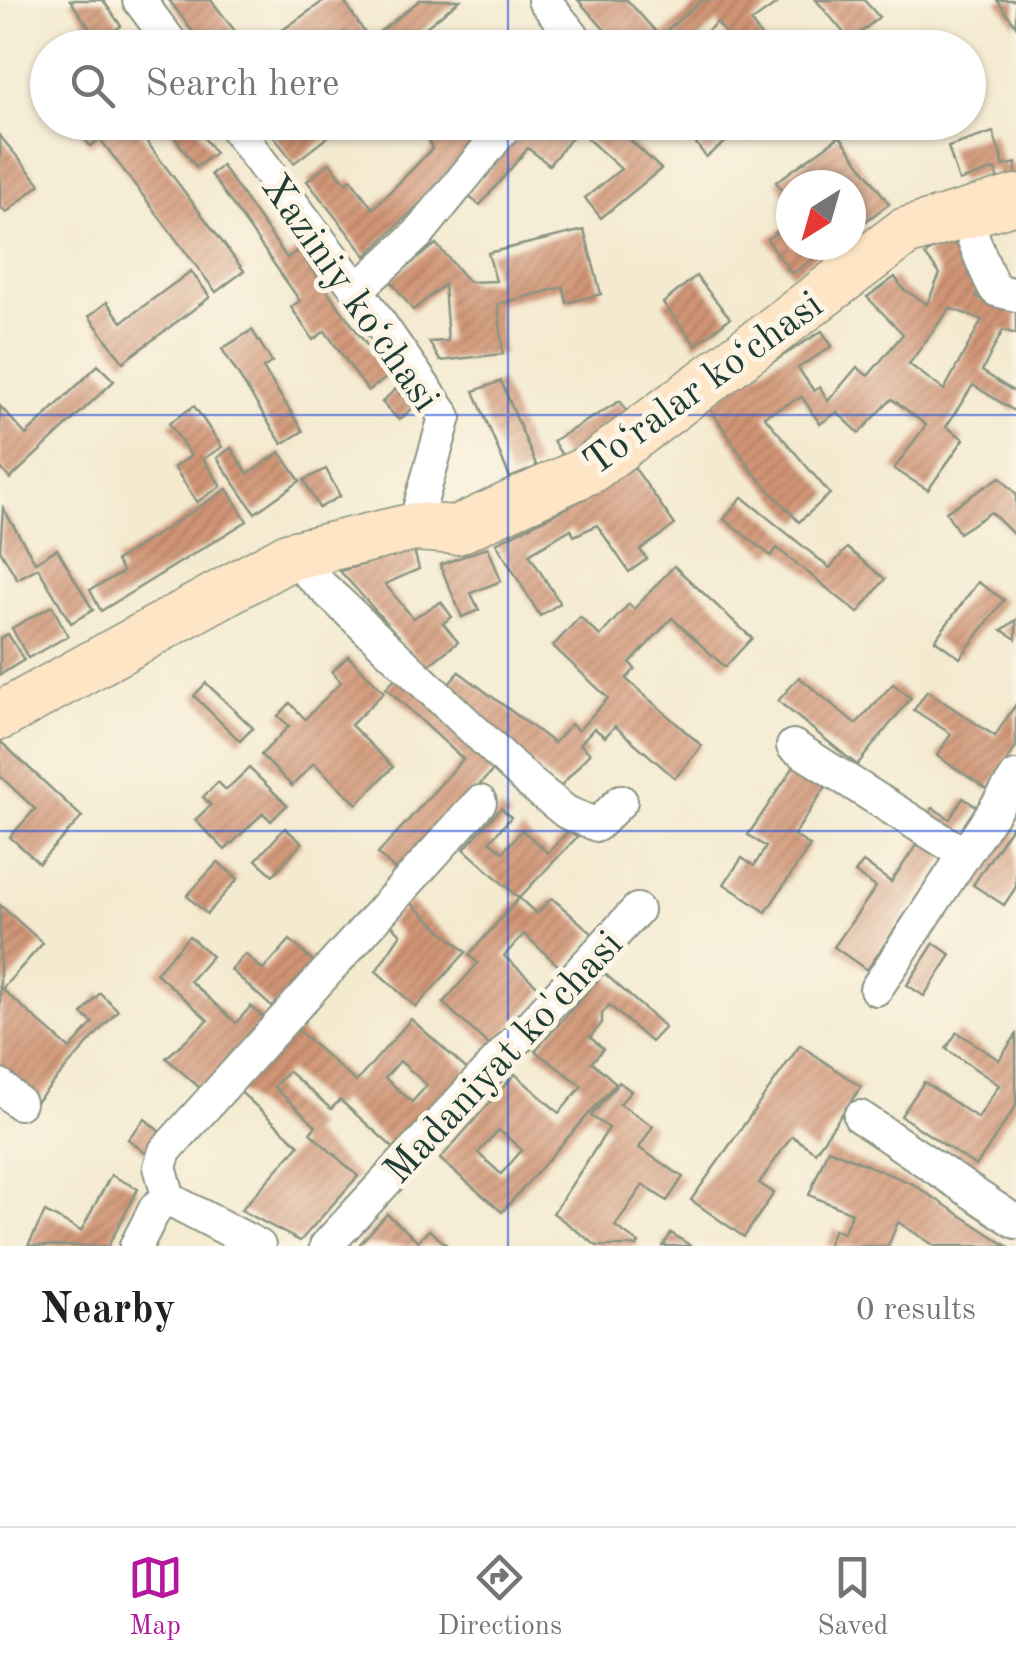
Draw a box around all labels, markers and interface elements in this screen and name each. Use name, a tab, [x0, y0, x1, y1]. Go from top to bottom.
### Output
search box	[30, 30, 986, 140]
icon: search	[65, 58, 120, 113]
text: Search here	[145, 66, 340, 104]
street label: Xaziniy koʻchasi	[252, 169, 445, 420]
north arrow	[776, 170, 866, 260]
street label: Toʻralar koʻchasi	[578, 286, 831, 485]
street label: Madaniyat ko'chasi	[378, 925, 632, 1193]
text: Nearby	[40, 1290, 176, 1332]
text: 0 results	[856, 1295, 976, 1327]
tab: Map	[128, 1550, 183, 1645]
tab: Directions	[438, 1550, 562, 1645]
tab: Saved	[817, 1550, 888, 1645]

